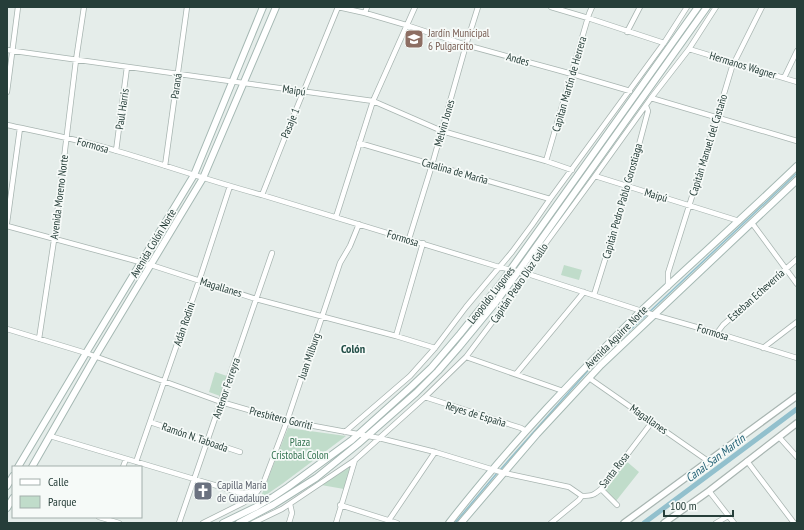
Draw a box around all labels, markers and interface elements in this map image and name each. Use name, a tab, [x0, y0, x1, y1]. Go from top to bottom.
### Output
place label: Jardín Municipal 6 Pulgarcito	[427, 26, 490, 53]
school or university icon: Jardín Municipal 6 Pulgarcito	[403, 28, 425, 50]
street label: Capitan Martín de Herrera	[549, 35, 589, 133]
street label: Hermanos Wagner	[708, 48, 778, 82]
street label: Andes	[505, 49, 531, 69]
street label: Paraná	[167, 72, 185, 100]
street label: Maipú	[281, 81, 307, 99]
street label: Paul Harris	[112, 87, 132, 130]
street label: Capitán Manuel del Castaño	[686, 92, 730, 198]
street label: Melvin Jones	[431, 98, 457, 148]
street label: Pasaje 1	[278, 106, 302, 140]
street label: Formosa	[76, 134, 110, 156]
street label: Capitán Pedro Pablo Gorostiaga	[599, 142, 645, 260]
street label: Avenida Moreno Norte	[47, 153, 71, 240]
street label: Catalina de Marña	[420, 155, 490, 187]
street label: Maipú	[643, 185, 669, 205]
street label: Avenida Colón Norte	[127, 206, 179, 280]
street label: Formosa	[385, 227, 421, 249]
street label: Capitán Pedro Díaz Gallo	[487, 240, 551, 326]
street label: Leopoldo Lugones	[464, 263, 518, 327]
street label: Esteban Echeverría	[725, 266, 787, 324]
street label: Magallanes	[198, 274, 244, 300]
street label: Adán Rodini	[170, 300, 198, 348]
street label: Avenida Aguirre Norte	[582, 302, 651, 371]
street label: Formosa	[695, 321, 731, 343]
street label: Juan Milburg	[294, 331, 324, 382]
district label: Colón	[341, 341, 365, 356]
street label: Antenor Ferreyra	[209, 356, 243, 420]
street label: Reyes de España	[444, 398, 508, 430]
street label: Magallanes	[627, 401, 671, 437]
street label: Presbítero Gorriti	[248, 403, 314, 433]
street label: Ramón N. Taboada	[160, 419, 230, 455]
water label: Canal San Martín	[682, 430, 748, 485]
park label: Plaza Cristobal Colon	[271, 435, 329, 462]
street label: Santa Rosa	[596, 449, 632, 491]
legend	[12, 466, 142, 518]
text: Calle	[48, 474, 69, 489]
place label: Capilla María de Guadalupe	[217, 478, 270, 505]
church icon: Capilla María de Guadalupe	[192, 480, 214, 502]
scale bar	[664, 492, 733, 518]
text: Parque	[48, 494, 77, 509]
text: 100 m	[670, 498, 697, 513]

